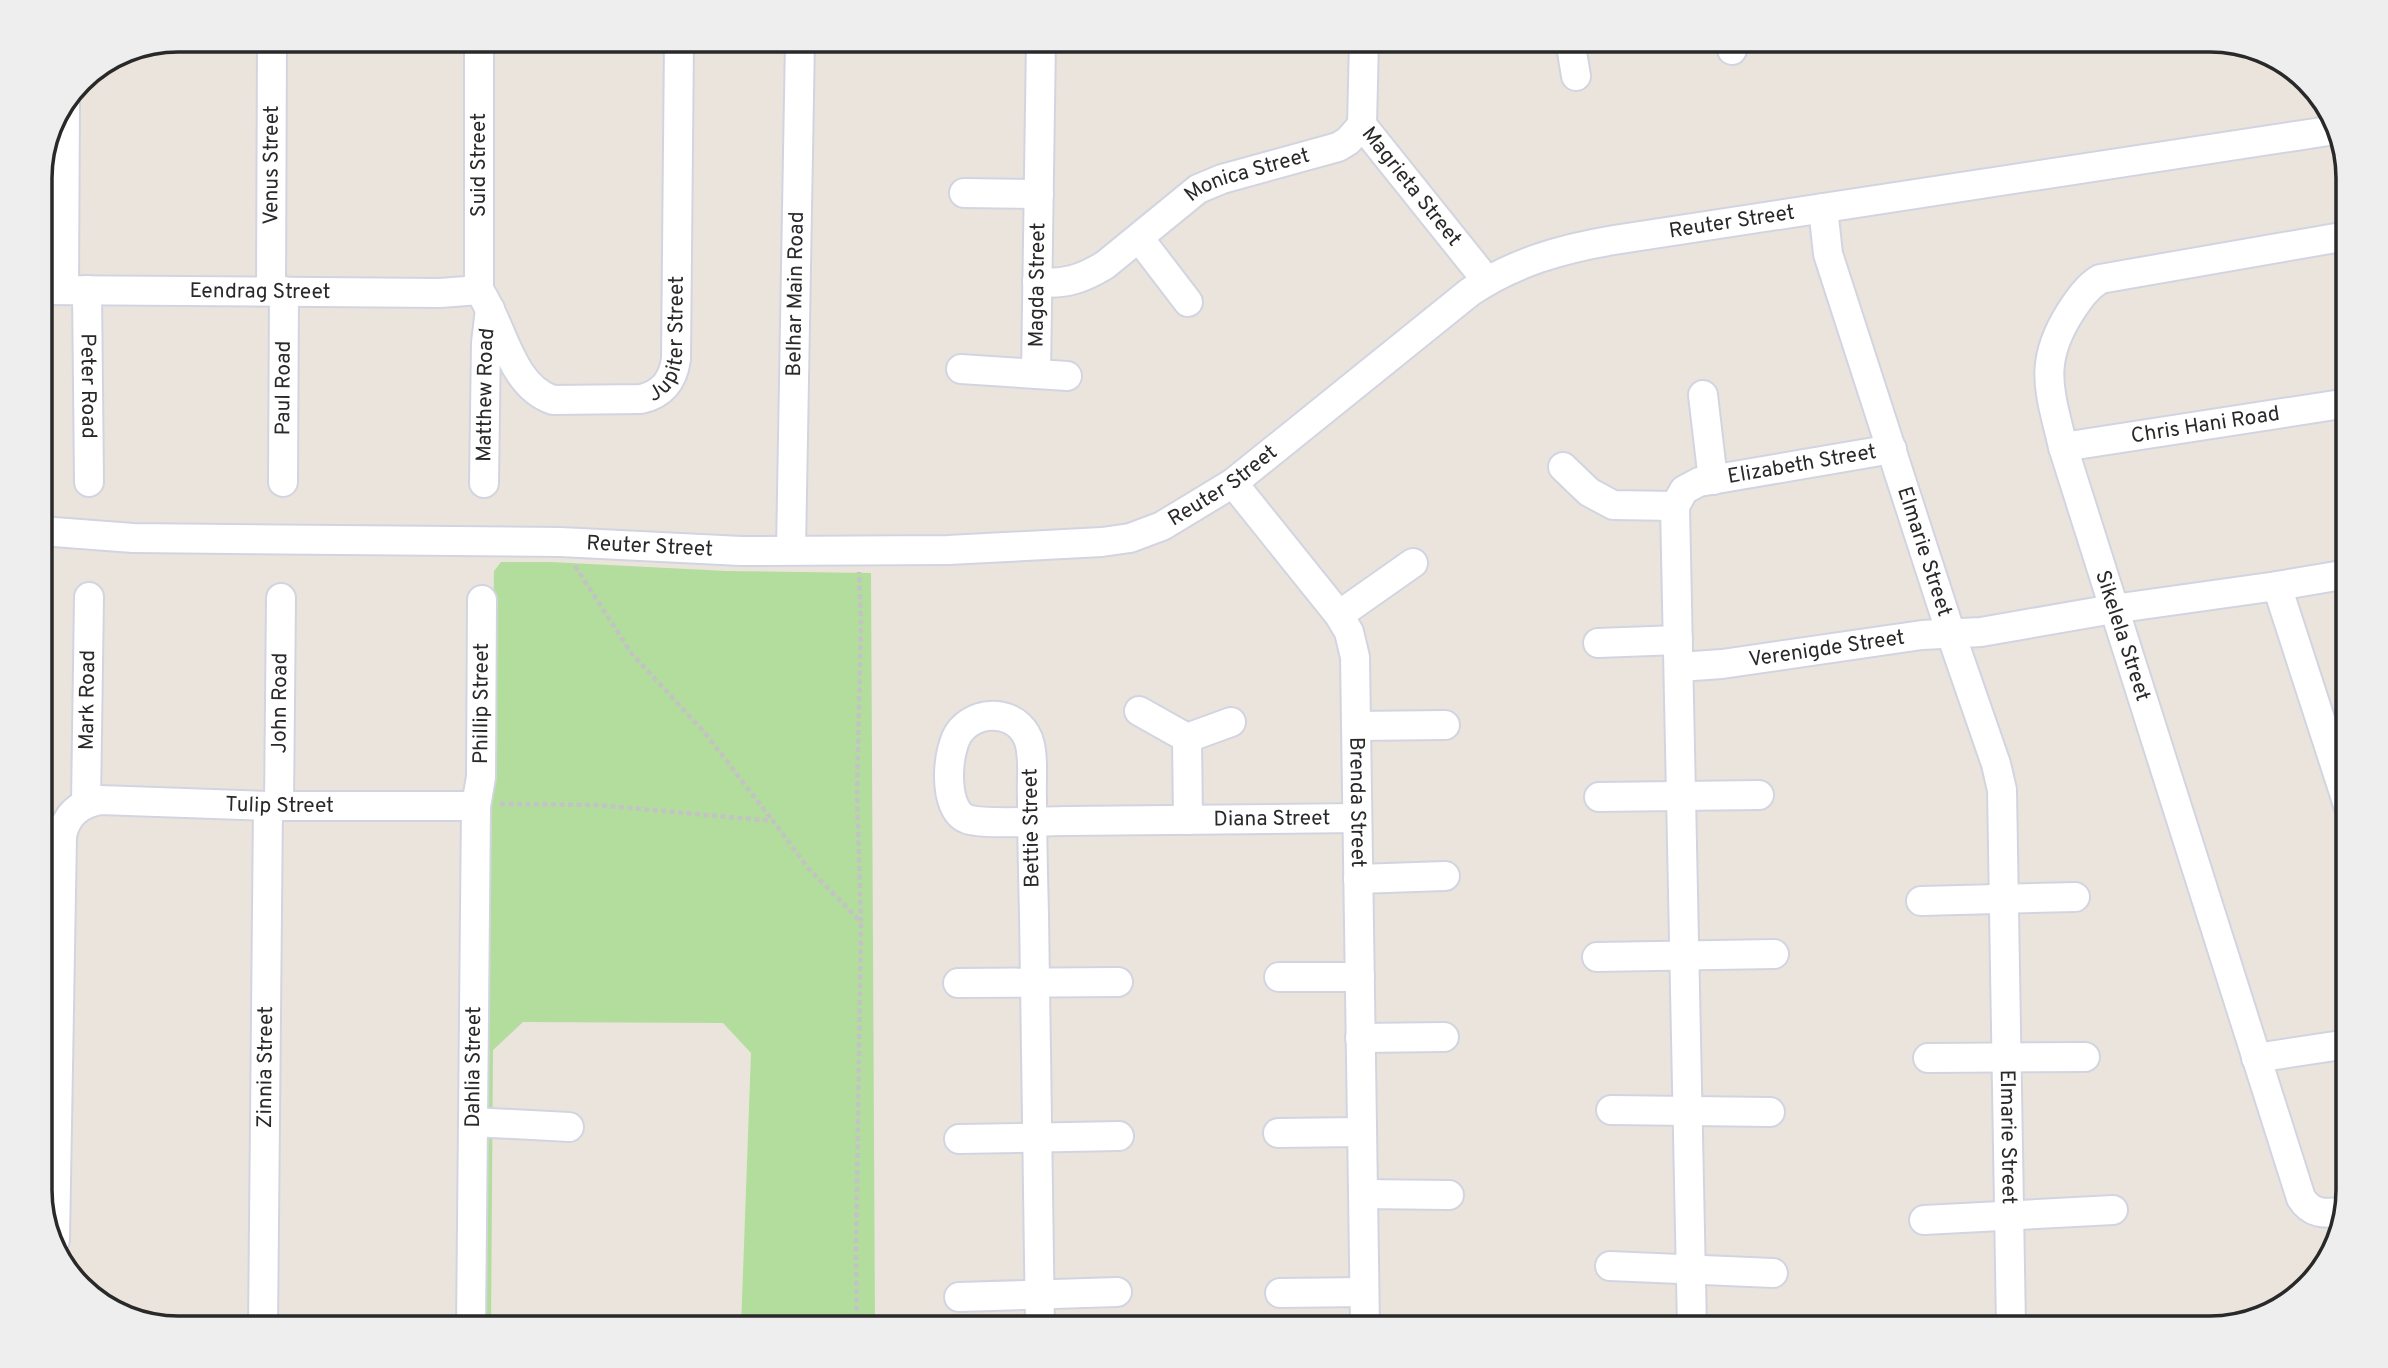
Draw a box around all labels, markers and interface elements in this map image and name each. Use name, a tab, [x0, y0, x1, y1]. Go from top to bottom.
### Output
street label: Venus Street	[258, 105, 285, 225]
street label: Suid Street	[466, 113, 493, 217]
street label: Magrieta Street	[1355, 121, 1467, 252]
street label: Monica Street	[1179, 142, 1313, 208]
street label: Reuter Street	[1667, 199, 1796, 245]
street label: Belhar Main Road	[781, 211, 810, 377]
street label: Magda Street	[1023, 222, 1052, 348]
street label: Jupiter Street	[643, 276, 690, 408]
street label: Eendrag Street	[189, 278, 331, 306]
street label: Matthew Road	[471, 327, 501, 462]
street label: Peter Road	[74, 333, 102, 439]
street label: Paul Road	[270, 341, 297, 435]
street label: Chris Hani Road	[2129, 400, 2282, 450]
street label: Elizabeth Street	[1726, 438, 1878, 490]
street label: Reuter Street	[1163, 439, 1283, 533]
street label: Elmarie Street	[1891, 483, 1958, 620]
street label: Reuter Street	[586, 530, 714, 563]
street label: Sikelela Street	[2088, 567, 2156, 705]
street label: Verenigde Street	[1747, 624, 1907, 673]
street label: Phillip Street	[468, 643, 495, 764]
street label: Mark Road	[73, 650, 102, 750]
street label: John Road	[266, 653, 294, 753]
street label: Brenda Street	[1343, 737, 1372, 868]
street label: Bettie Street	[1017, 768, 1047, 888]
street label: Tulip Street	[225, 791, 334, 820]
street label: Diana Street	[1213, 805, 1330, 833]
street label: Zinnia Street	[251, 1006, 280, 1128]
street label: Dahlia Street	[459, 1006, 488, 1128]
street label: Elmarie Street	[1993, 1069, 2022, 1205]

